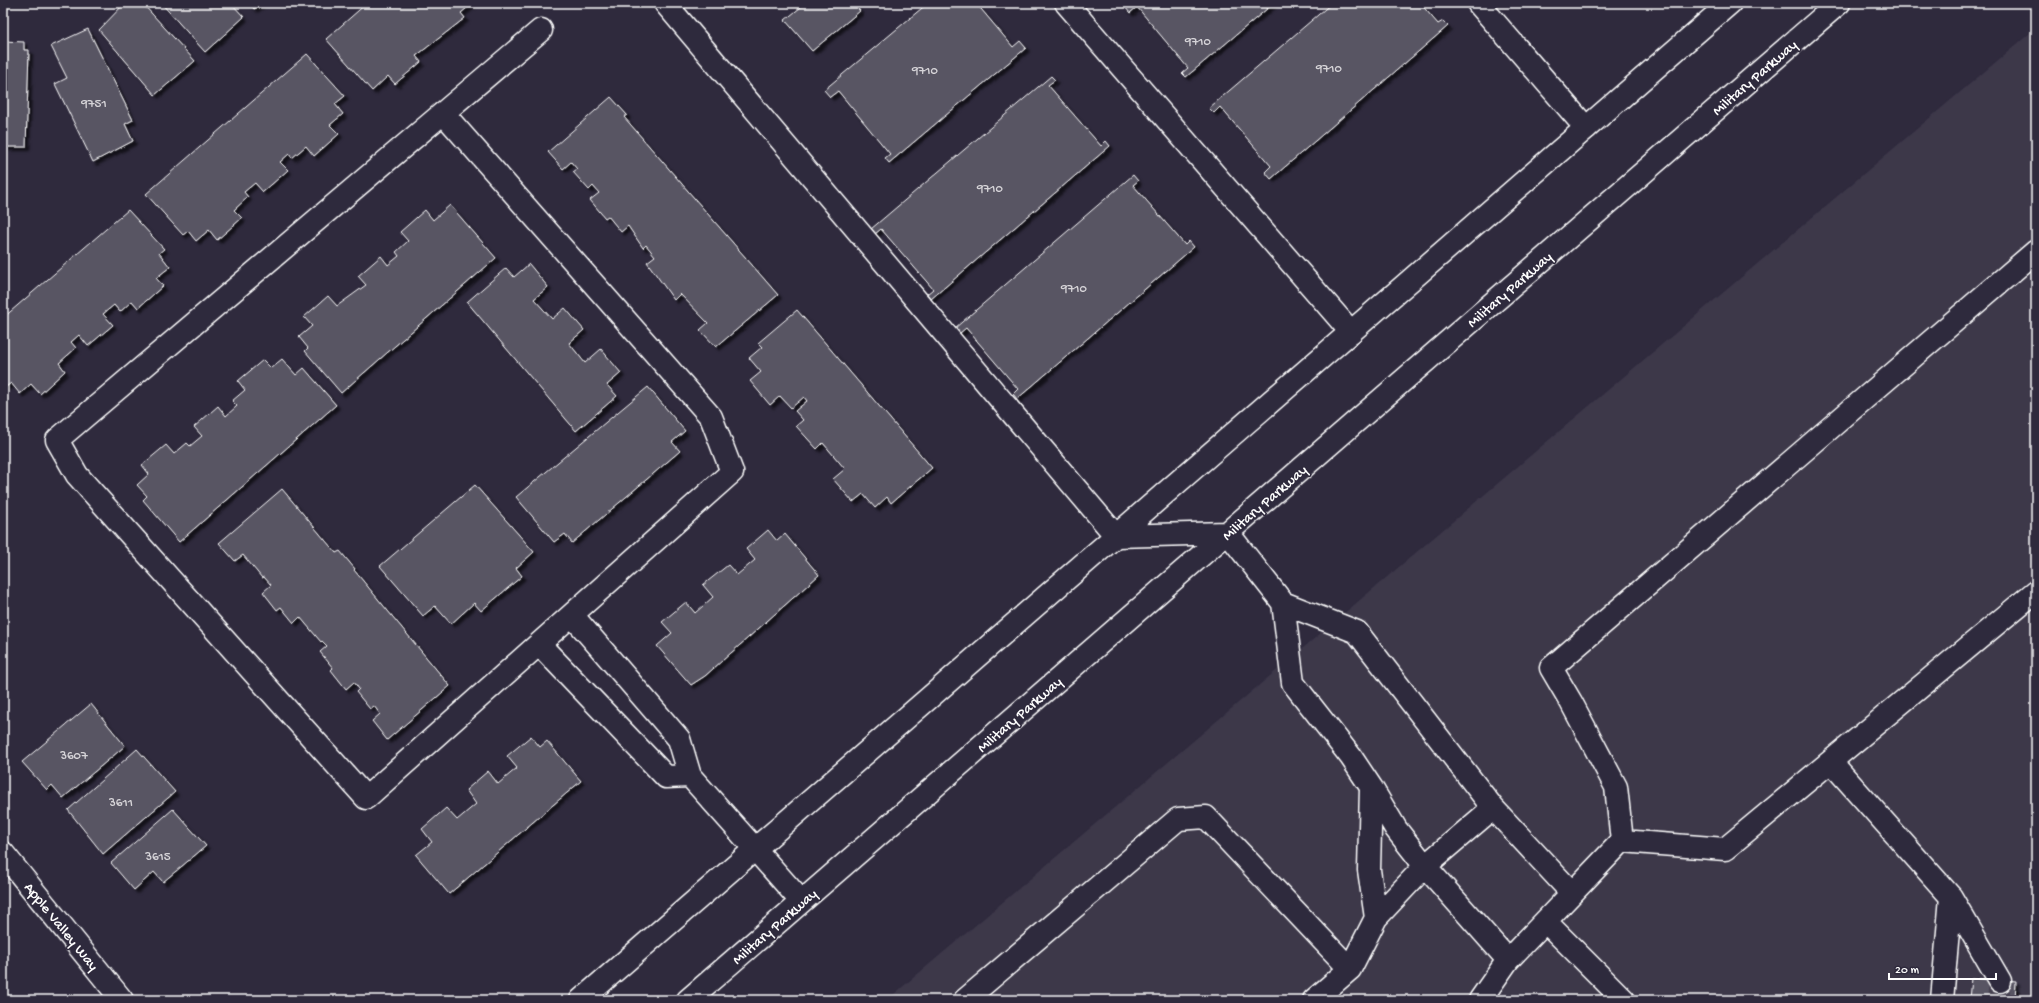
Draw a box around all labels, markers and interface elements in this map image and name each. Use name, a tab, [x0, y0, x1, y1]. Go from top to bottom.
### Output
house number: 9710	[1184, 35, 1212, 50]
street label: Military Parkway	[1709, 36, 1802, 120]
house number: 9710	[1315, 62, 1343, 77]
house number: 9710	[911, 64, 939, 79]
house number: 9751	[80, 97, 107, 112]
house number: 9710	[976, 182, 1004, 197]
street label: Military Parkway	[1464, 248, 1557, 332]
house number: 9710	[1060, 282, 1088, 297]
street label: Military Parkway	[1219, 461, 1312, 545]
street label: Military Parkway	[974, 673, 1067, 757]
house number: 3607	[59, 749, 89, 764]
house number: 3611	[108, 796, 133, 811]
house number: 3615	[144, 850, 171, 865]
street label: Apple Valley Way	[19, 879, 102, 976]
street label: Military Parkway	[729, 885, 822, 969]
scale bar	[1889, 955, 1996, 981]
text: 20 m	[1895, 964, 1920, 978]

